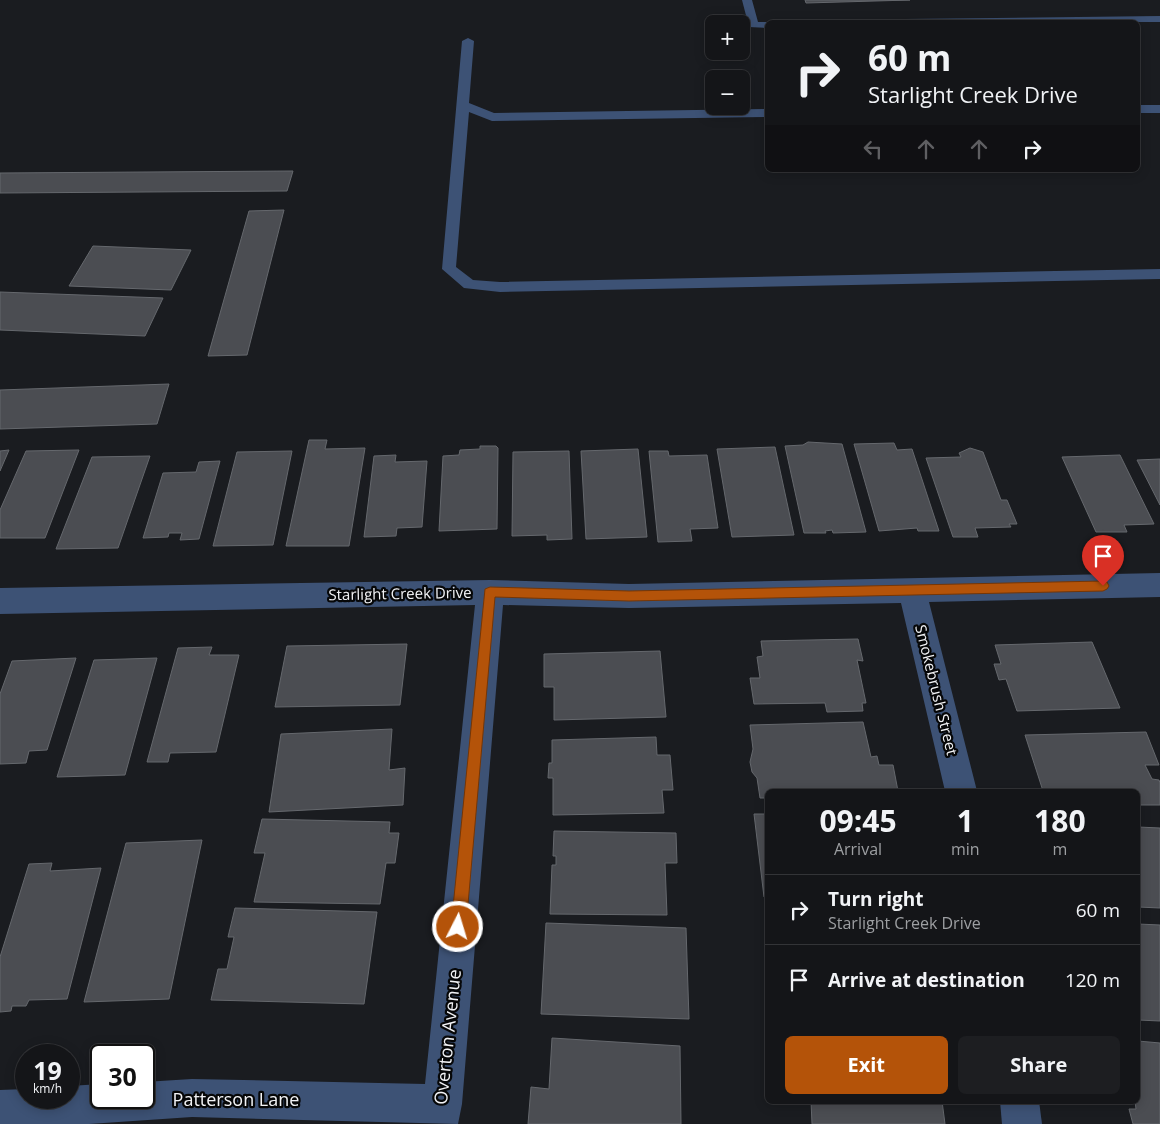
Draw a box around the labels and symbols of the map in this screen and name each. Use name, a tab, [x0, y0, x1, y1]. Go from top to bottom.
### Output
pin	[1082, 535, 1124, 586]
street label: Starlight Creek Drive	[328, 582, 472, 604]
street label: Smokebrush Street	[911, 622, 963, 757]
position arrow	[431, 900, 483, 952]
street label: Overton Avenue	[428, 968, 466, 1106]
speed limit sign: 30	[90, 1044, 155, 1109]
street label: Patterson Lane	[173, 1087, 299, 1111]

